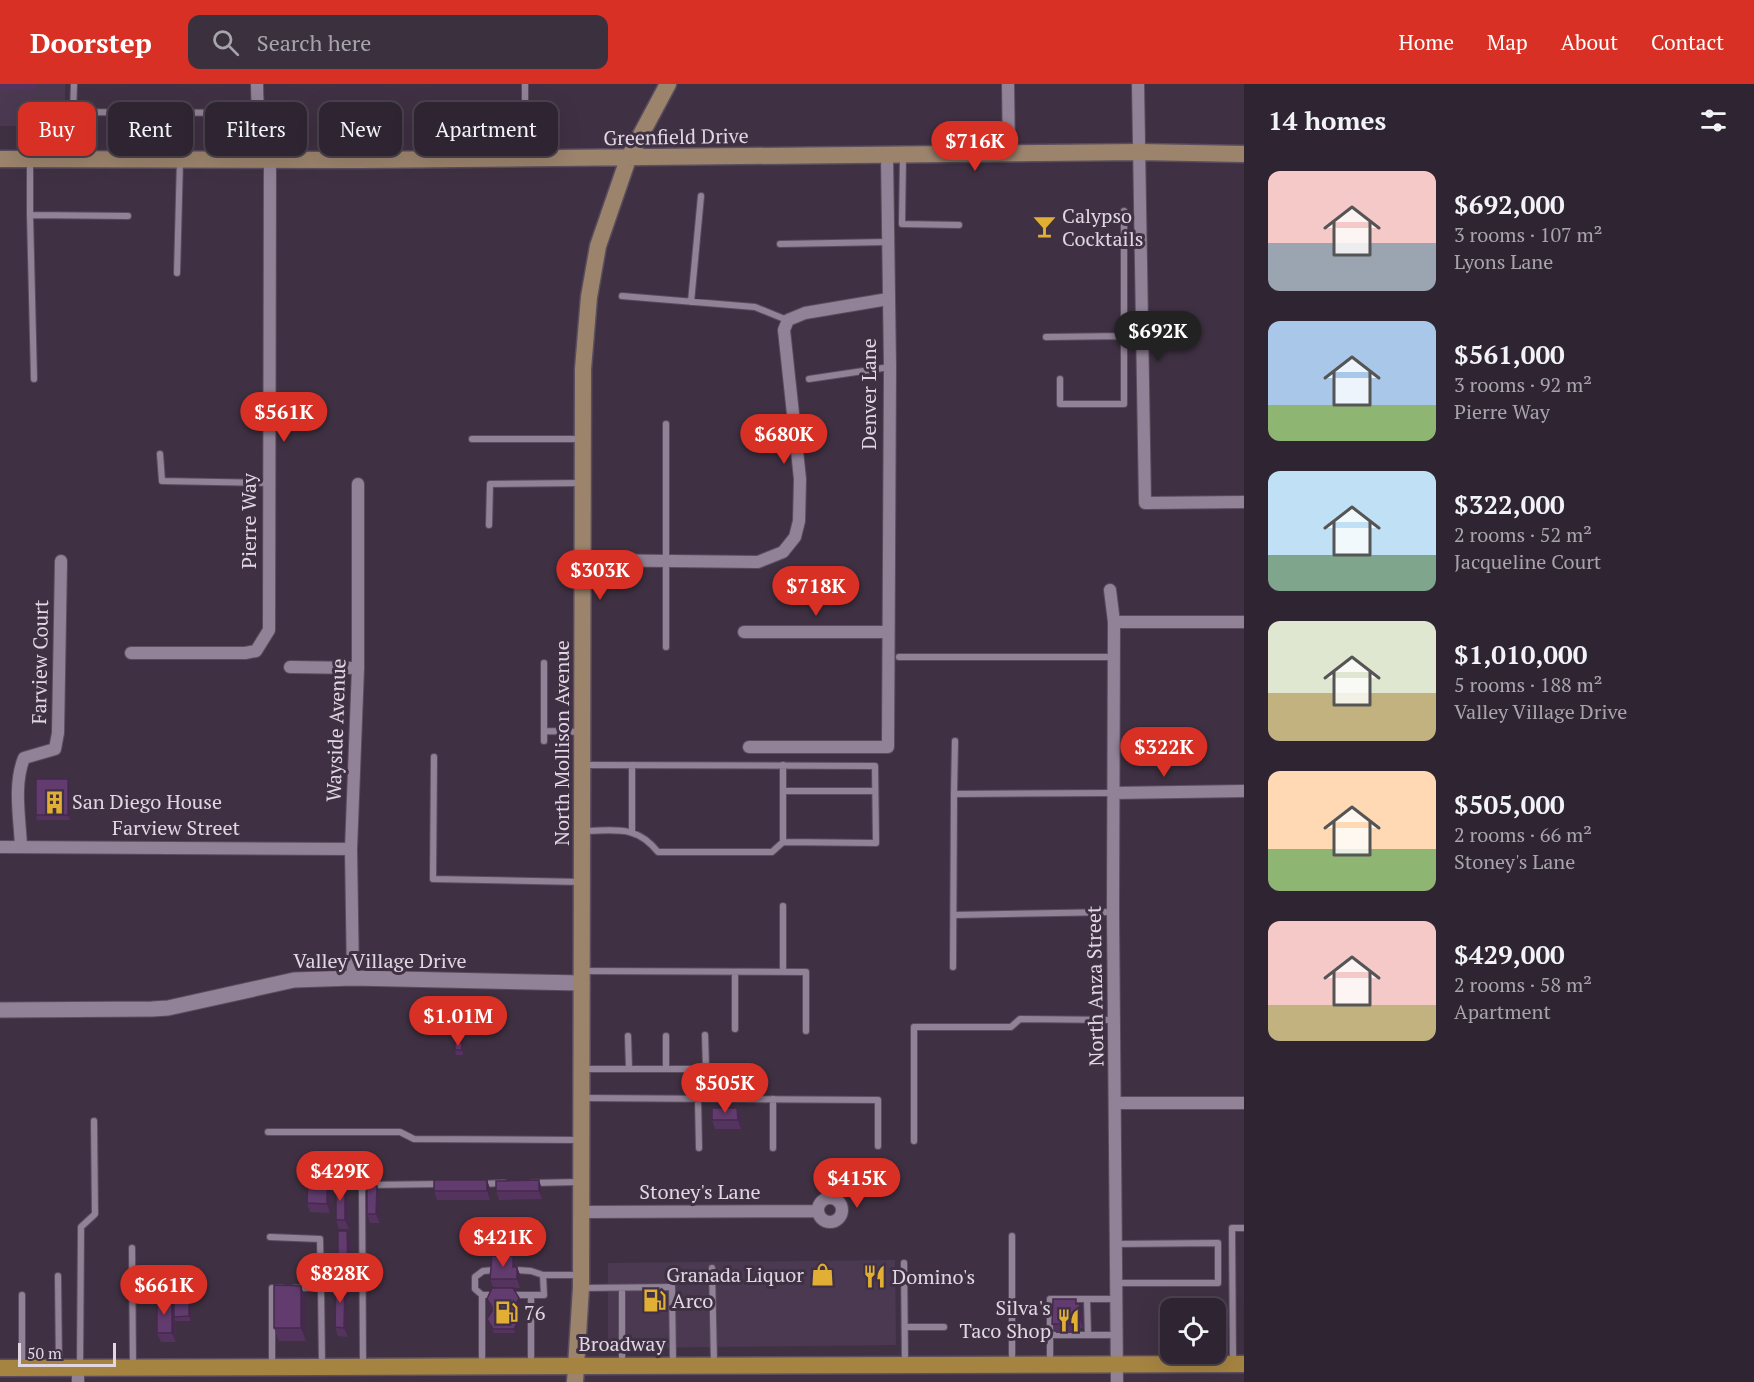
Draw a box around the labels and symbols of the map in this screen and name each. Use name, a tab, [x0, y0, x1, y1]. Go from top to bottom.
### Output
pin: $716K	[933, 121, 1017, 172]
street label: Greenfield Drive	[603, 122, 749, 151]
place label: Calypso Cocktails	[1062, 202, 1143, 252]
bar icon: Calypso Cocktails	[1031, 214, 1057, 240]
pin: $692K	[1116, 311, 1200, 362]
street label: Denver Lane	[855, 338, 882, 450]
pin: $561K	[242, 392, 326, 443]
pin: $680K	[742, 414, 826, 465]
street label: Pierre Way	[235, 472, 262, 569]
pin: $303K	[558, 550, 642, 601]
pin: $718K	[774, 566, 858, 617]
street label: Farview Court	[25, 599, 54, 725]
street label: North Mollison Avenue	[548, 640, 575, 846]
street label: Wayside Avenue	[320, 658, 351, 802]
pin: $322K	[1122, 727, 1206, 778]
place label: San Diego House	[72, 788, 222, 815]
building icon: San Diego House	[41, 789, 67, 815]
street label: Farview Street	[112, 814, 241, 841]
street label: North Anza Street	[1080, 905, 1109, 1067]
street label: Valley Village Drive	[293, 947, 467, 974]
pin: $1.01M	[409, 996, 507, 1047]
pin: $505K	[683, 1063, 767, 1114]
pin: $429K	[298, 1151, 382, 1202]
pin: $415K	[815, 1158, 899, 1209]
street label: Stoney's Lane	[639, 1178, 761, 1205]
pin: $421K	[461, 1217, 545, 1268]
pin: $828K	[298, 1253, 382, 1304]
place label: Granada Liquor	[666, 1261, 804, 1288]
shop icon: Granada Liquor	[809, 1262, 835, 1288]
place label: Domino's	[892, 1263, 975, 1290]
restaurant icon: Domino's	[861, 1264, 887, 1290]
pin: $661K	[122, 1265, 206, 1316]
place label: Arco	[672, 1287, 713, 1314]
fuel station icon: Arco	[641, 1288, 667, 1314]
place label: Silva's Taco Shop	[959, 1294, 1051, 1344]
place label: 76	[524, 1299, 546, 1326]
fuel station icon: 76	[493, 1300, 519, 1326]
restaurant icon: Silva's Taco Shop	[1056, 1307, 1082, 1333]
street label: Broadway	[579, 1330, 666, 1357]
scale bar	[18, 1340, 116, 1368]

